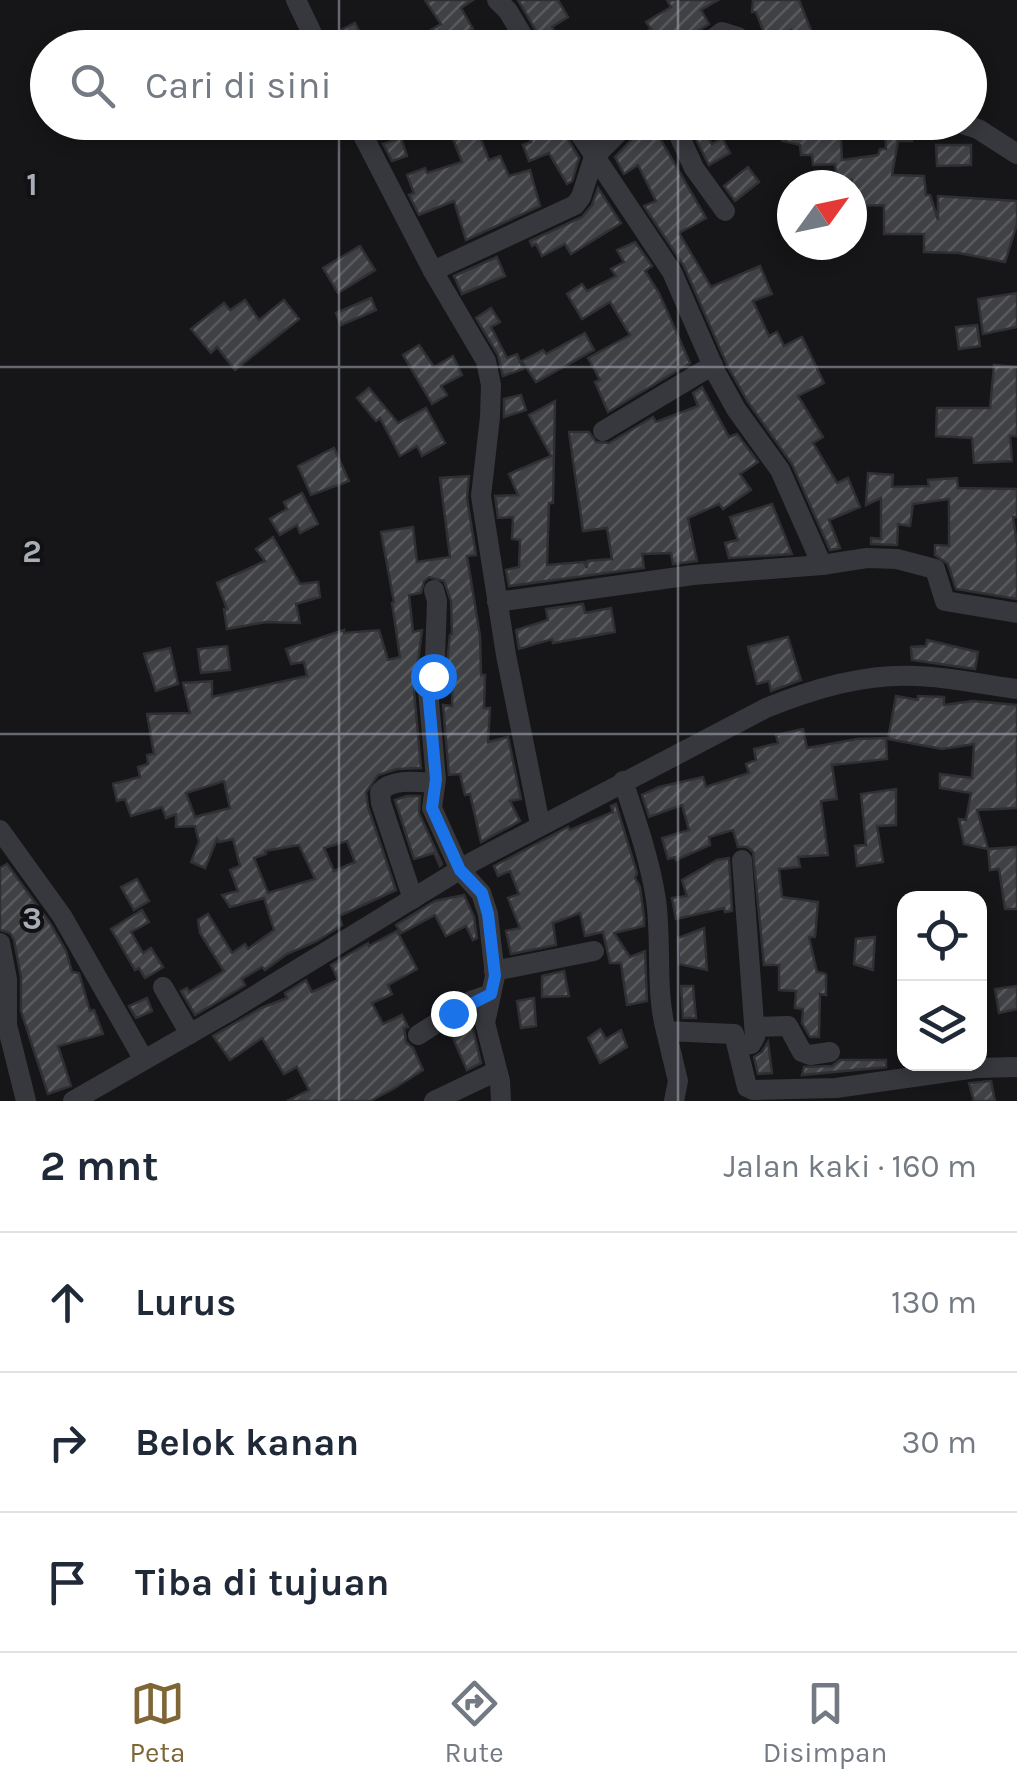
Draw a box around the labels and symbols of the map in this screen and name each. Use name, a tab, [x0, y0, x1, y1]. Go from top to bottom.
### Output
text: 1	[26, 166, 38, 203]
north arrow	[777, 170, 867, 260]
text: 2	[22, 533, 42, 570]
route start	[411, 654, 457, 700]
text: 3	[22, 900, 42, 937]
route end	[431, 991, 477, 1037]

